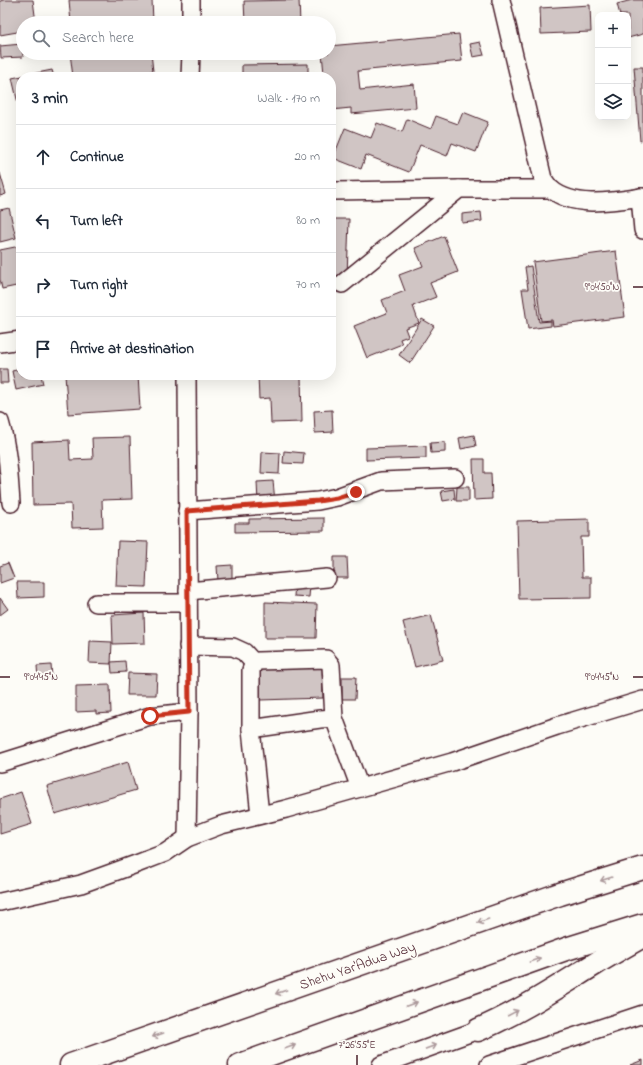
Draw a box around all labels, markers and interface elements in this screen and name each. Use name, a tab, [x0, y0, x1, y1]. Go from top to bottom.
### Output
map controls	[595, 12, 631, 120]
button: +	[595, 12, 631, 48]
search box	[16, 16, 336, 60]
icon: search	[30, 27, 52, 49]
text: Search here	[62, 27, 134, 49]
button: −	[595, 48, 631, 84]
button: layers	[595, 84, 631, 120]
text: 3 min	[32, 86, 68, 111]
text: Walk · 170 m	[257, 89, 320, 108]
icon: ahead	[32, 146, 54, 168]
text: Continue	[70, 146, 124, 168]
text: 20 m	[295, 147, 320, 166]
icon: left	[32, 210, 54, 232]
text: Turn left	[70, 210, 123, 232]
text: 80 m	[296, 211, 320, 230]
icon: right	[32, 274, 54, 296]
text: Turn right	[70, 274, 128, 296]
text: 70 m	[296, 275, 320, 294]
text: 9°04'50"N	[585, 280, 619, 295]
icon: arrive	[32, 338, 54, 360]
text: Arrive at destination	[70, 338, 194, 360]
route end	[347, 483, 365, 501]
text: 9°04'45"N	[24, 670, 58, 685]
text: 9°04'45"N	[585, 670, 619, 685]
route start	[141, 707, 159, 725]
one-way arrow	[599, 876, 612, 883]
one-way arrow	[476, 918, 489, 925]
street label: Shehu Yar'Adua Way	[297, 937, 419, 997]
one-way arrow	[528, 956, 541, 963]
one-way arrow	[275, 988, 287, 996]
one-way arrow	[406, 999, 418, 1007]
one-way arrow	[507, 1009, 519, 1016]
one-way arrow	[152, 1031, 164, 1039]
text: 7°26'55"E	[338, 1038, 376, 1053]
one-way arrow	[283, 1043, 295, 1051]
one-way arrow	[425, 1043, 437, 1051]

